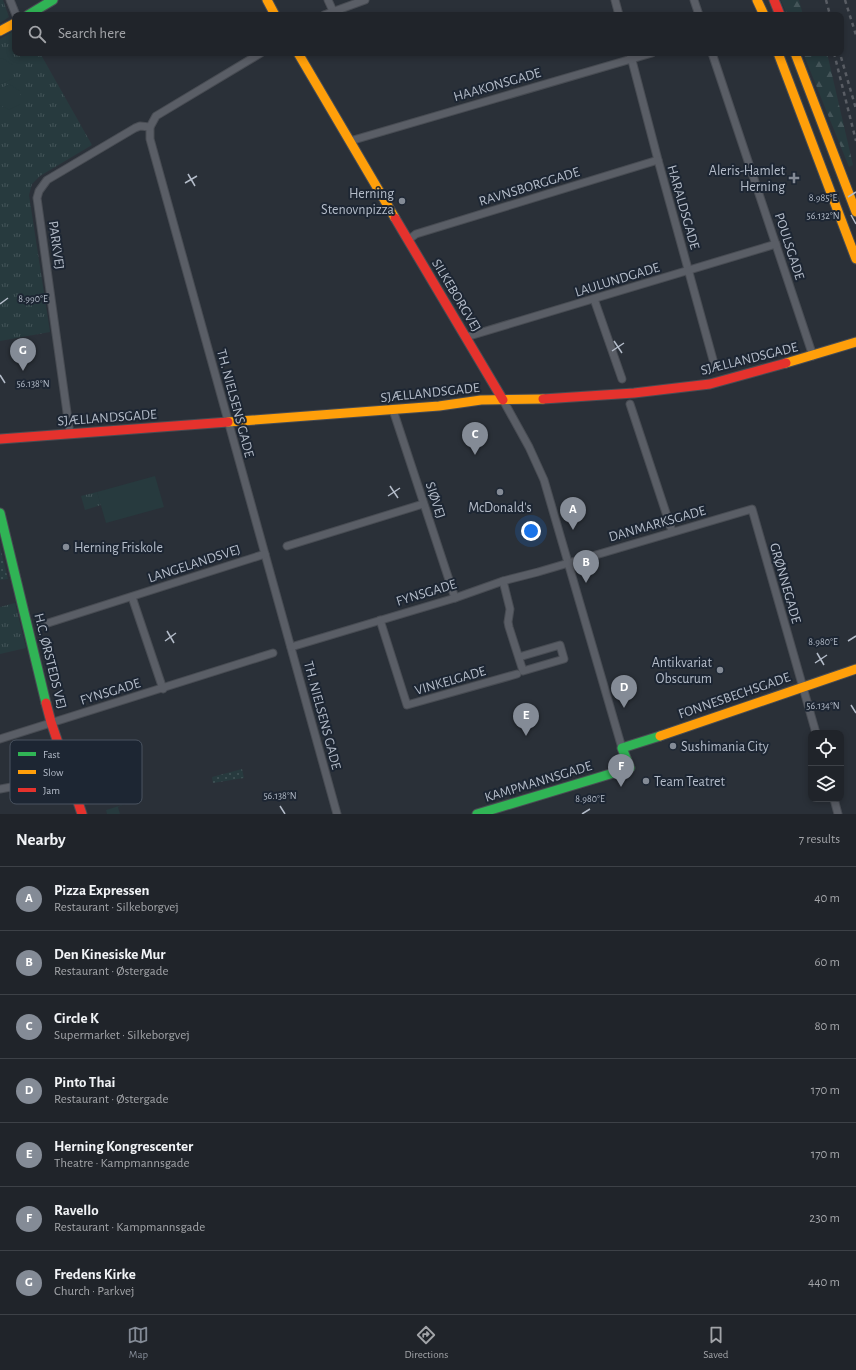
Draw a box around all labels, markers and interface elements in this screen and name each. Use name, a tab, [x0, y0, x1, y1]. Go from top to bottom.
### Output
search box	[12, 12, 844, 56]
icon: search	[26, 23, 48, 45]
text: Search here	[58, 26, 126, 41]
street label: HAAKONSGADE	[452, 66, 543, 104]
street label: HARALDSGADE	[664, 163, 702, 251]
place label: Aleris-Hamlet Herning	[709, 164, 786, 194]
street label: RAVNSBORGGADE	[477, 165, 581, 209]
marker: Aleris-Hamlet Herning	[788, 172, 800, 184]
place label: Herning Stenovnpizza	[321, 187, 395, 217]
text: 8.985°E	[809, 193, 837, 203]
marker: Herning Stenovnpizza	[397, 196, 407, 206]
street label: POULSGADE	[772, 211, 807, 282]
text: 56.132°N	[806, 211, 840, 221]
street label: PARKVEJ	[46, 220, 66, 270]
street label: SILKEBORGVEJ	[429, 257, 483, 334]
street label: LAULUNDGADE	[573, 260, 662, 300]
text: 8.990°E	[18, 294, 48, 304]
pin: G	[10, 338, 36, 371]
street label: SJÆLLANDSGADE	[699, 340, 799, 378]
street label: TH. NIELSENS GADE	[214, 348, 256, 459]
text: 56.138°N	[16, 379, 50, 389]
street label: SJÆLLANDSGADE	[380, 381, 481, 405]
street label: SJÆLLANDSGADE	[57, 408, 157, 428]
pin: C	[462, 422, 488, 455]
street label: SIØVEJ	[423, 480, 448, 520]
marker: McDonald's	[495, 487, 505, 497]
pin: A	[560, 497, 586, 530]
place label: McDonald's	[468, 501, 532, 515]
street label: DANMARKSGADE	[607, 503, 707, 544]
your location	[521, 521, 541, 541]
place label: Herning Friskole	[74, 541, 163, 555]
street label: GRØNNEGADE	[767, 541, 804, 625]
marker: Herning Friskole	[61, 542, 71, 552]
street label: LANGELANDSVEJ	[146, 542, 242, 586]
pin: B	[573, 550, 599, 583]
street label: FYNSGADE	[394, 577, 458, 609]
street label: H.C. ØRSTEDS VEJ	[31, 612, 70, 711]
text: 8.980°E	[808, 637, 838, 647]
place label: Antikvariat Obscurum	[652, 656, 713, 686]
street label: TH. NIELSENS GADE	[301, 660, 343, 771]
street label: VINKELGADE	[413, 664, 488, 698]
marker: Antikvariat Obscurum	[715, 665, 725, 675]
street label: FONNESBECHSGADE	[677, 670, 792, 722]
pin: D	[611, 675, 637, 708]
street label: FYNSGADE	[78, 676, 142, 708]
text: 56.134°N	[806, 701, 840, 711]
pin: E	[513, 703, 539, 736]
map controls	[808, 730, 844, 802]
button: locate	[808, 730, 844, 766]
legend	[10, 740, 142, 804]
place label: Sushimania City	[681, 740, 769, 754]
marker: Sushimania City	[668, 741, 678, 751]
text: Fast	[43, 749, 61, 760]
pin: F	[608, 754, 634, 787]
street label: KAMPMANNSGADE	[483, 759, 594, 805]
button: layers	[808, 766, 844, 802]
text: Slow	[43, 767, 64, 778]
place label: Team Teatret	[654, 775, 726, 789]
marker: Team Teatret	[641, 776, 651, 786]
text: Jam	[43, 785, 60, 796]
text: 56.138°N	[263, 791, 297, 801]
text: 8.980°E	[575, 794, 605, 804]
text: Nearby	[16, 831, 66, 848]
text: 7 results	[799, 833, 840, 846]
text: Pizza Expressen	[54, 883, 149, 898]
text: A	[25, 892, 33, 905]
text: 40 m	[814, 892, 840, 905]
text: Restaurant · Silkeborgvej	[54, 901, 179, 914]
text: Den Kinesiske Mur	[54, 947, 165, 962]
text: B	[25, 956, 33, 969]
text: 60 m	[814, 956, 840, 969]
text: Restaurant · Østergade	[54, 965, 168, 978]
text: Circle K	[54, 1011, 99, 1026]
text: C	[26, 1020, 32, 1033]
text: 80 m	[814, 1020, 840, 1033]
text: Supermarket · Silkeborgvej	[54, 1029, 190, 1042]
text: Pinto Thai	[54, 1075, 116, 1090]
text: D	[25, 1084, 33, 1097]
text: 170 m	[811, 1084, 840, 1097]
text: Restaurant · Østergade	[54, 1093, 168, 1106]
text: Herning Kongrescenter	[54, 1139, 193, 1154]
text: E	[26, 1148, 32, 1161]
text: 170 m	[811, 1148, 840, 1161]
text: Theatre · Kampmannsgade	[54, 1157, 190, 1170]
text: Ravello	[54, 1203, 99, 1218]
text: F	[26, 1212, 32, 1225]
text: 230 m	[809, 1212, 840, 1225]
text: Restaurant · Kampmannsgade	[54, 1221, 205, 1234]
text: Fredens Kirke	[54, 1267, 136, 1282]
text: G	[25, 1276, 33, 1289]
text: 440 m	[808, 1276, 840, 1289]
text: Church · Parkvej	[54, 1285, 134, 1298]
tab: Map	[127, 1324, 149, 1361]
tab: Directions	[404, 1324, 448, 1361]
tab: Saved	[703, 1324, 728, 1361]

